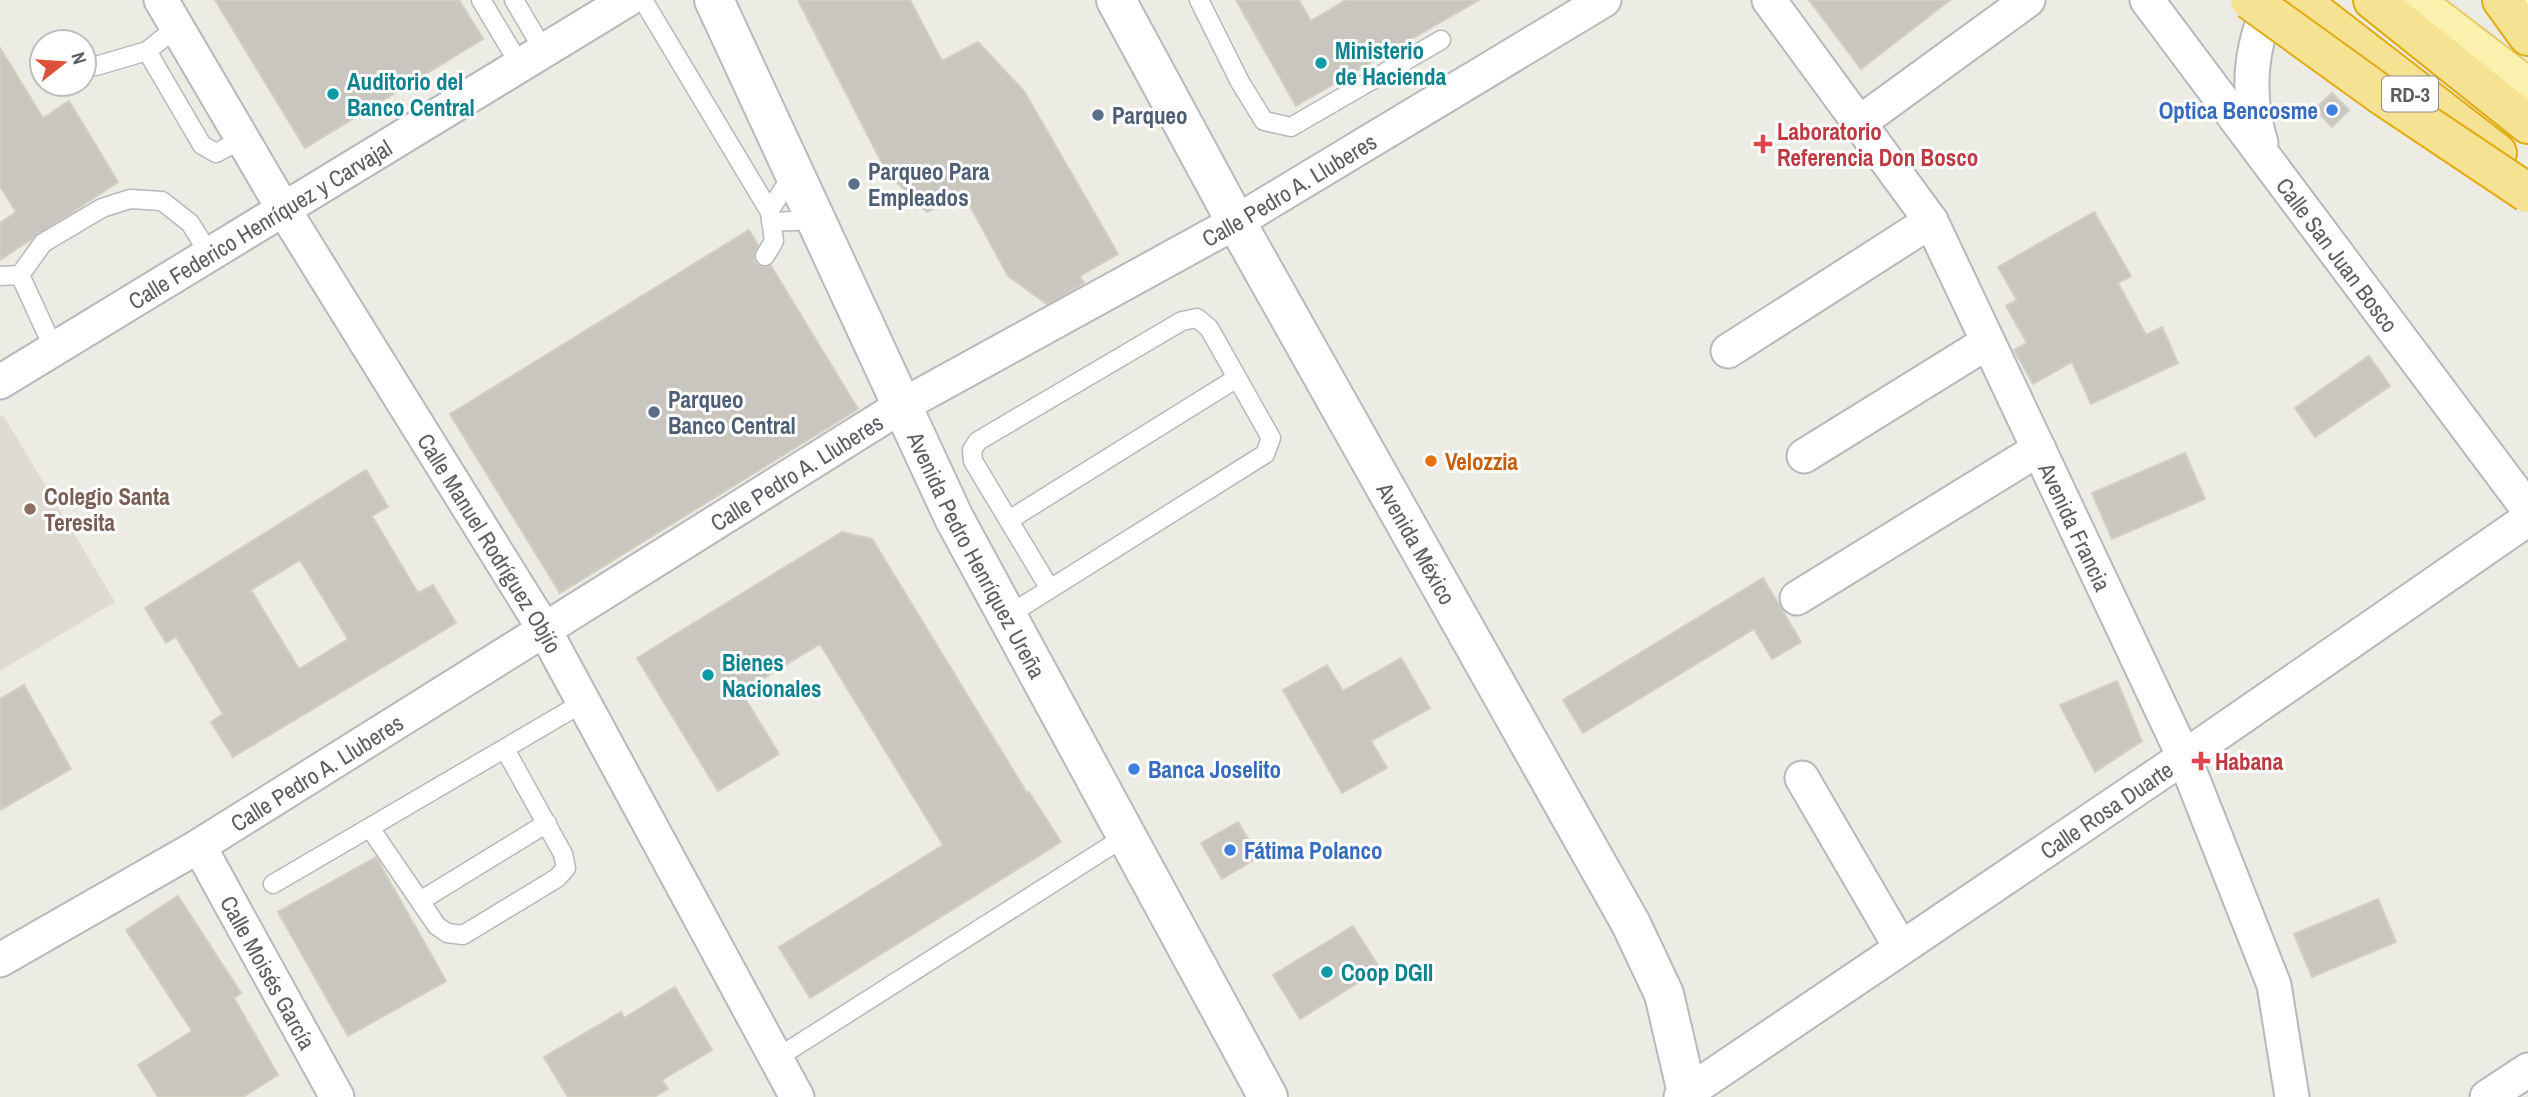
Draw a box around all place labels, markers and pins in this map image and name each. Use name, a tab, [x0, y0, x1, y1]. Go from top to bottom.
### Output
place label: Ministerio de Hacienda	[1335, 35, 1447, 92]
marker: Ministerio de Hacienda	[1313, 55, 1329, 71]
place label: Auditorio del Banco Central	[347, 66, 475, 123]
marker: Auditorio del Banco Central	[325, 86, 341, 102]
place label: Optica Bencosme	[2159, 95, 2318, 126]
place label: Parqueo	[1112, 100, 1187, 131]
marker: Optica Bencosme	[2324, 102, 2340, 118]
marker: Parqueo	[1090, 107, 1106, 123]
place label: Laboratorio Referencia Don Bosco	[1777, 116, 1978, 173]
marker: Laboratorio Referencia Don Bosco	[1755, 136, 1771, 152]
place label: Parqueo Para Empleados	[868, 156, 990, 213]
marker: Parqueo Para Empleados	[846, 176, 862, 192]
place label: Parqueo Banco Central	[668, 384, 796, 441]
marker: Parqueo Banco Central	[646, 404, 662, 420]
place label: Velozzia	[1445, 446, 1519, 477]
marker: Velozzia	[1423, 453, 1439, 469]
place label: Colegio Santa Teresita	[44, 481, 170, 538]
marker: Colegio Santa Teresita	[22, 501, 38, 517]
place label: Bienes Nacionales	[722, 647, 822, 704]
marker: Bienes Nacionales	[700, 667, 716, 683]
place label: Habana	[2215, 746, 2284, 777]
marker: Habana	[2193, 753, 2209, 769]
place label: Banca Joselito	[1148, 754, 1281, 785]
marker: Banca Joselito	[1126, 761, 1142, 777]
place label: Fátima Polanco	[1244, 835, 1382, 866]
marker: Fátima Polanco	[1222, 842, 1238, 858]
place label: Coop DGII	[1341, 957, 1433, 988]
marker: Coop DGII	[1319, 964, 1335, 980]

